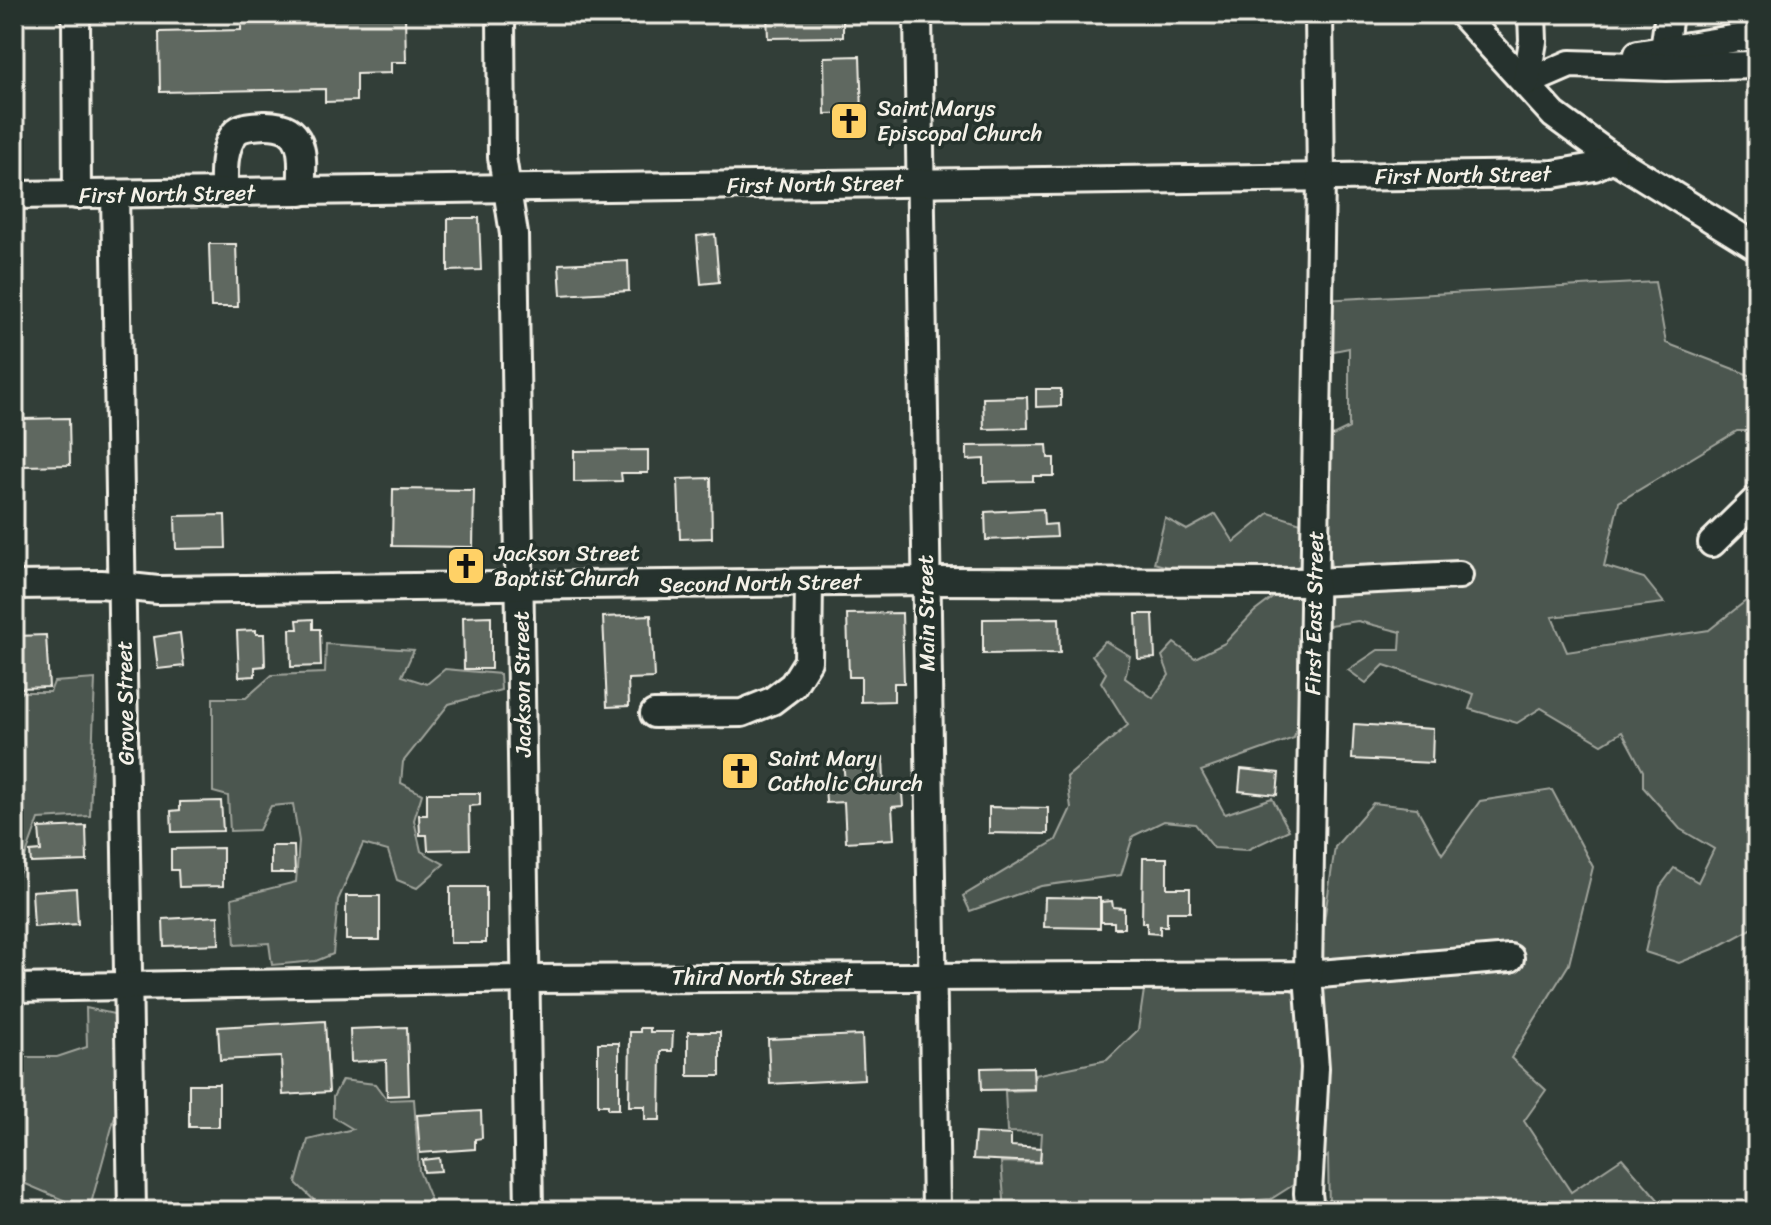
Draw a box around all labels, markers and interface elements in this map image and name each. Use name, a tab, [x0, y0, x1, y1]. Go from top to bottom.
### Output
place label: Saint Marys Episcopal Church	[877, 89, 1042, 153]
church icon: Saint Marys Episcopal Church	[828, 100, 870, 142]
street label: First North Street	[1375, 154, 1553, 196]
street label: First North Street	[727, 163, 905, 205]
street label: First North Street	[79, 173, 257, 215]
street label: First East Street	[1293, 530, 1335, 696]
place label: Jackson Street Baptist Church	[493, 534, 640, 598]
church icon: Jackson Street Baptist Church	[445, 545, 487, 587]
street label: Main Street	[905, 554, 947, 672]
street label: Second North Street	[658, 562, 863, 604]
street label: Jackson Street	[501, 610, 543, 758]
street label: Grove Street	[104, 640, 146, 766]
place label: Saint Mary Catholic Church	[768, 739, 923, 803]
church icon: Saint Mary Catholic Church	[719, 750, 761, 792]
street label: Third North Street	[672, 958, 853, 997]

